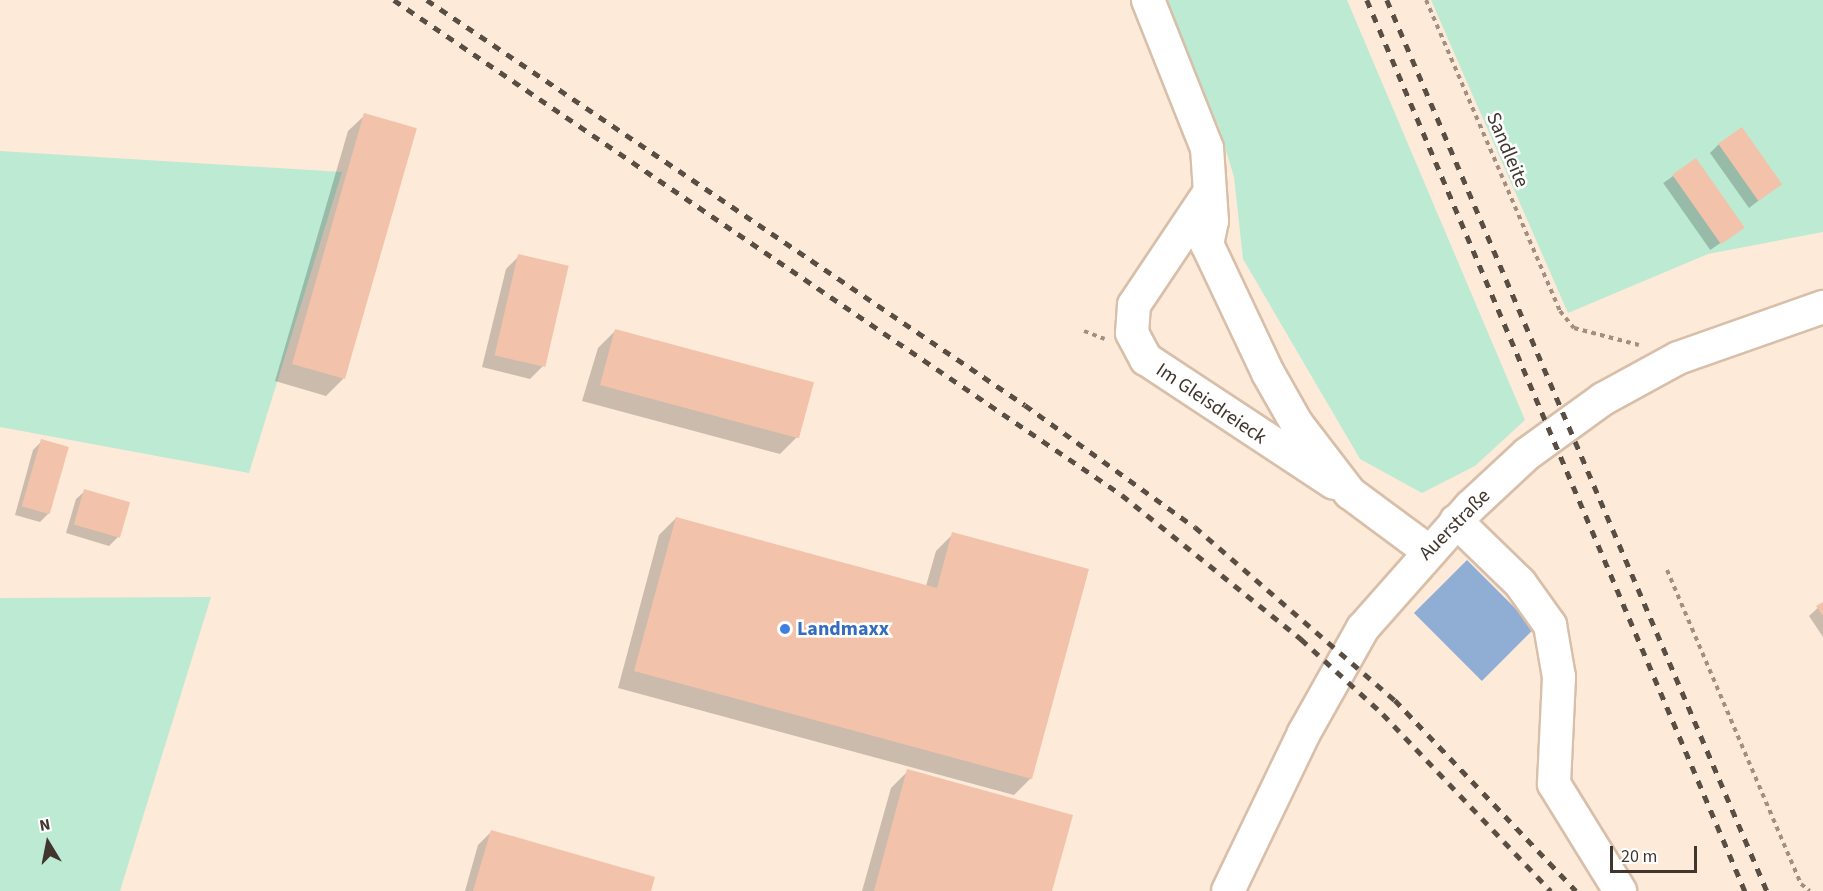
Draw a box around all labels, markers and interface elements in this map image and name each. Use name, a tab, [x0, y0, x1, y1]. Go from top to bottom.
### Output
street label: Sandleite	[1480, 109, 1534, 191]
street label: Im Gleisdreieck	[1151, 358, 1271, 450]
street label: Auerstraße	[1414, 484, 1496, 566]
place label: Landmaxx	[797, 617, 889, 641]
marker: Landmaxx	[778, 622, 792, 636]
north arrow	[18, 813, 78, 873]
text: N	[38, 814, 52, 837]
scale bar	[1613, 834, 1700, 872]
text: 20 m	[1621, 844, 1657, 869]

